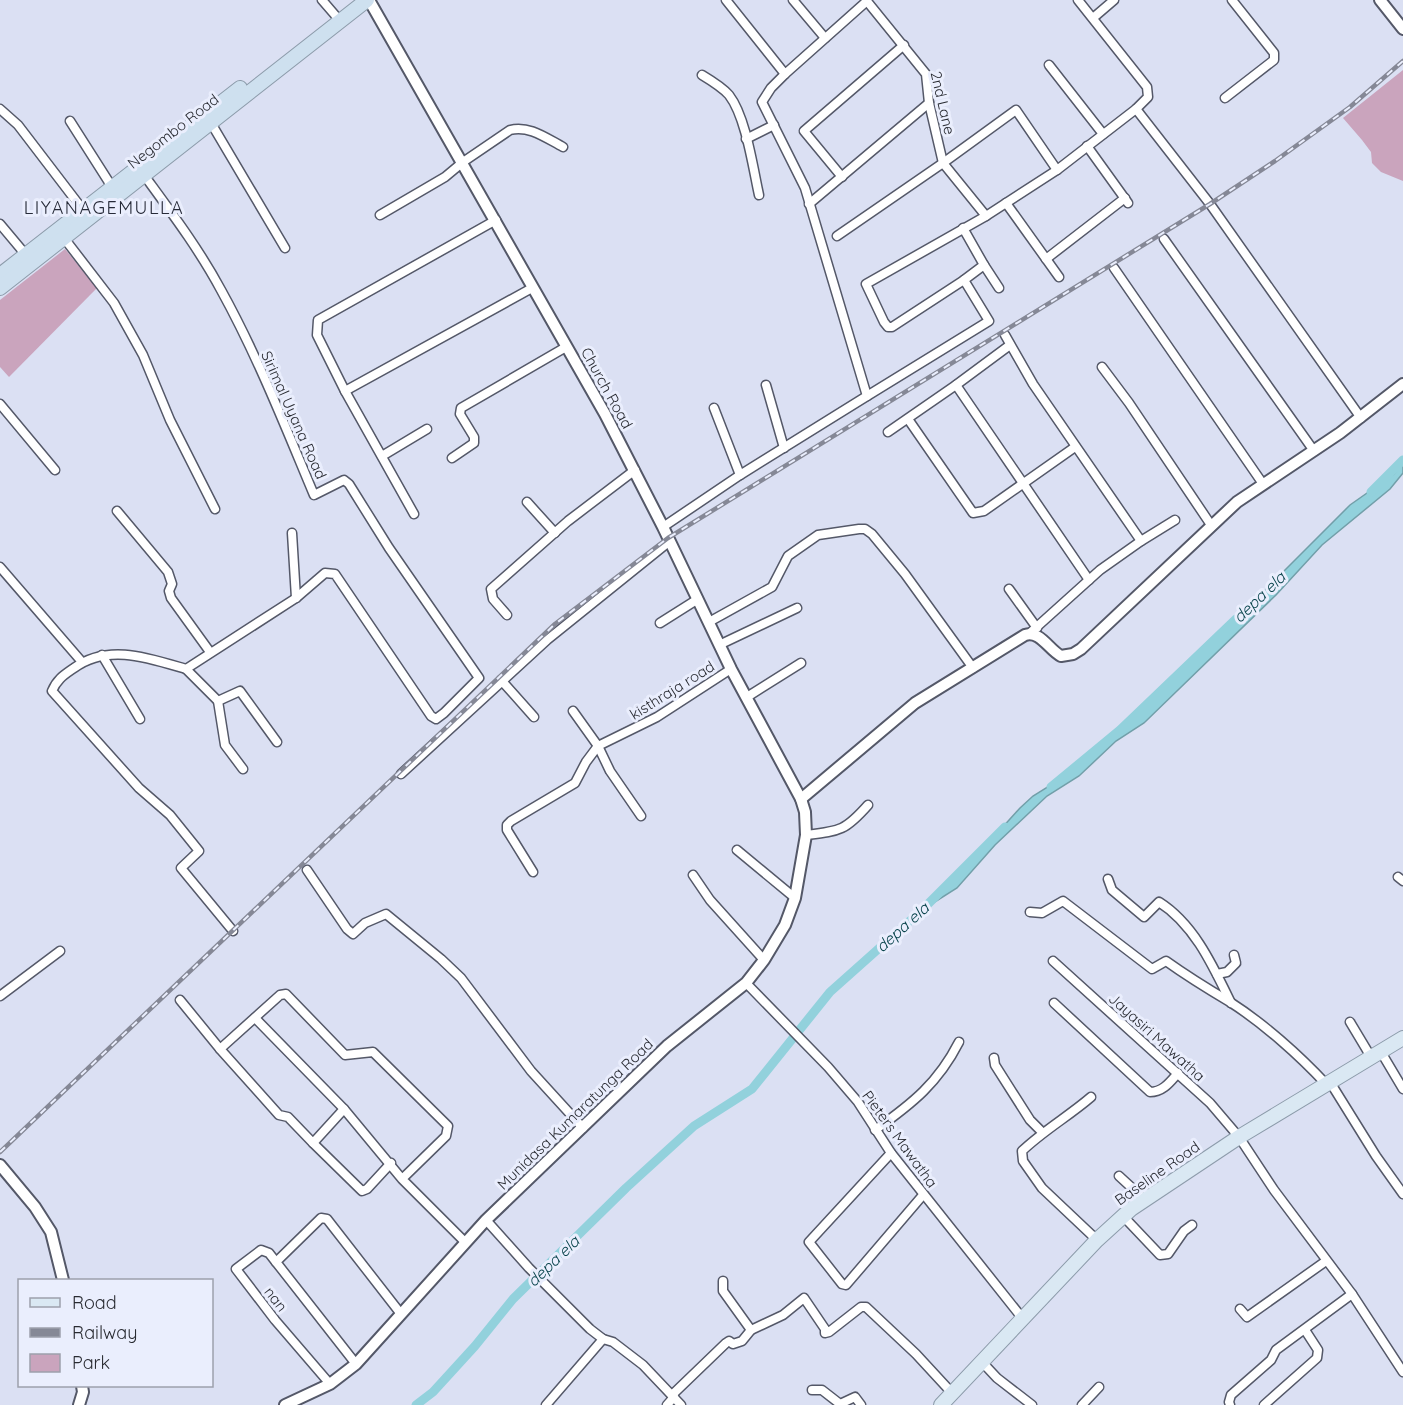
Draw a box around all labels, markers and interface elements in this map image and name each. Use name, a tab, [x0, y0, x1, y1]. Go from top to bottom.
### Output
street label: 2nd Lane	[927, 69, 959, 137]
street label: Negombo Road	[124, 89, 222, 173]
district label: LIYANAGEMULLA	[24, 196, 184, 219]
street label: Church Road	[577, 344, 637, 432]
street label: Sirimal Uyana Road	[257, 348, 331, 482]
water label: depa ela	[1229, 566, 1290, 627]
street label: kisthraja road	[626, 656, 718, 724]
water label: depa ela	[871, 897, 934, 956]
street label: Jayasiri Mawatha	[1105, 989, 1209, 1085]
street label: Munidasa Kumaratunga Road	[493, 1034, 657, 1194]
street label: Pieters Mawatha	[858, 1087, 942, 1191]
street label: Baseline Road	[1111, 1137, 1203, 1209]
water label: depa ela	[523, 1230, 584, 1291]
legend	[18, 1279, 213, 1387]
street label: nan	[260, 1283, 292, 1315]
text: Road	[72, 1291, 117, 1314]
text: Railway	[72, 1321, 138, 1344]
text: Park	[72, 1351, 110, 1374]

